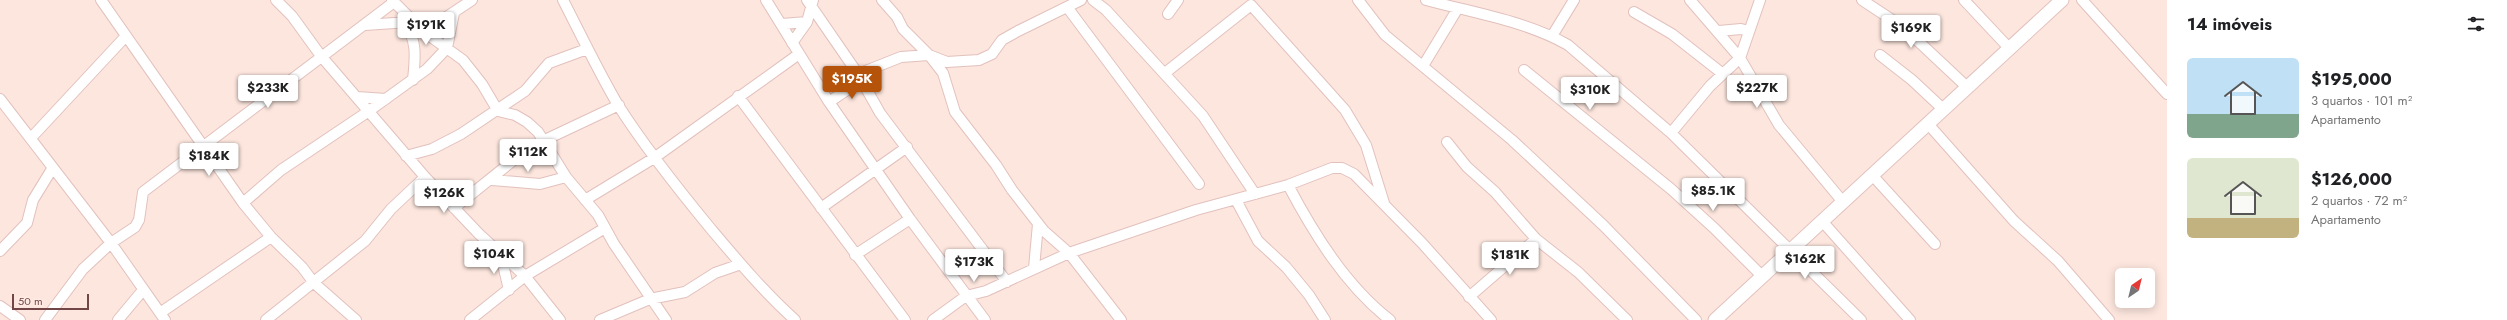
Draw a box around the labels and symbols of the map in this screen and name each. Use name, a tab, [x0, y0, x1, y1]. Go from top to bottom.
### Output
pin: $191K	[398, 12, 454, 46]
pin: $169K	[1883, 15, 1939, 49]
pin: $195K	[824, 66, 880, 100]
pin: $233K	[240, 75, 296, 109]
pin: $227K	[1729, 75, 1785, 109]
pin: $310K	[1562, 77, 1618, 111]
pin: $112K	[500, 139, 556, 173]
pin: $184K	[181, 143, 237, 177]
pin: $85.1K	[1680, 178, 1746, 212]
pin: $126K	[416, 180, 472, 214]
pin: $104K	[466, 241, 522, 275]
pin: $181K	[1482, 242, 1538, 276]
pin: $162K	[1777, 246, 1833, 280]
pin: $173K	[946, 249, 1002, 283]
north arrow	[2115, 268, 2155, 308]
scale bar	[12, 292, 89, 311]

